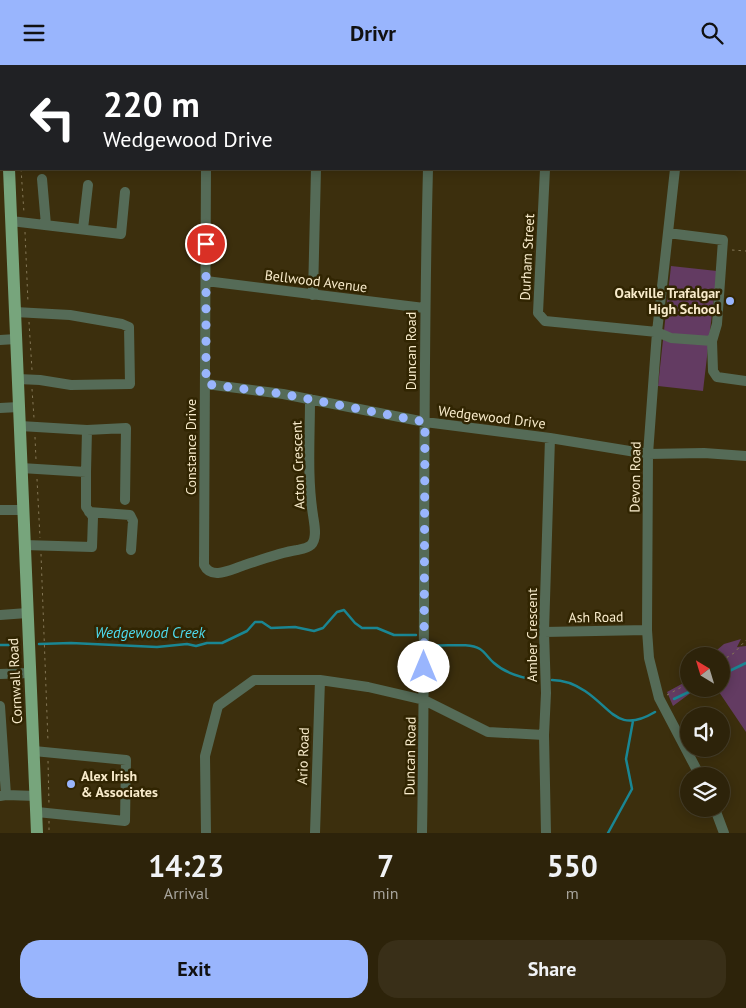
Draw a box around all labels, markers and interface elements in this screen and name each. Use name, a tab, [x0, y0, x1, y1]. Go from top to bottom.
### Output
icon: menu	[20, 19, 48, 47]
text: Drivr	[350, 19, 396, 47]
icon: search	[698, 19, 726, 47]
text: 220 m	[103, 81, 200, 127]
icon: left	[20, 85, 85, 150]
text: Wedgewood Drive	[103, 125, 273, 153]
street label: Durham Street	[516, 213, 538, 301]
pin	[185, 223, 227, 265]
icon: arrive	[192, 230, 220, 258]
street label: Bellwood Avenue	[264, 266, 368, 296]
place label: Oakville Trafalgar High School	[615, 284, 721, 318]
marker: Oakville Trafalgar High School	[724, 295, 736, 307]
street label: Duncan Road	[402, 312, 420, 390]
street label: Constance Drive	[182, 399, 200, 495]
street label: Wedgewood Drive	[437, 401, 547, 433]
street label: Acton Crescent	[287, 420, 309, 510]
street label: Devon Road	[625, 441, 645, 513]
street label: Amber Crescent	[523, 588, 541, 682]
street label: Ash Road	[568, 608, 624, 626]
water label: Wedgewood Creek	[95, 623, 207, 642]
street label: Cornwall Road	[4, 637, 26, 725]
position arrow	[397, 640, 449, 692]
north arrow	[680, 647, 730, 697]
map controls	[680, 647, 730, 817]
button: sound	[680, 707, 730, 757]
street label: Duncan Road	[400, 717, 420, 795]
street label: Ario Road	[293, 727, 313, 785]
place label: Alex Irish & Associates	[81, 767, 158, 801]
button: layers	[680, 767, 730, 817]
marker: Alex Irish & Associates	[65, 778, 77, 790]
text: 14:23	[148, 846, 224, 885]
text: 7	[377, 846, 394, 885]
text: 550	[547, 846, 598, 885]
text: Arrival	[164, 883, 209, 903]
text: min	[373, 883, 399, 903]
text: m	[566, 883, 579, 903]
button: Exit	[20, 940, 368, 998]
button: Share	[378, 940, 726, 998]

